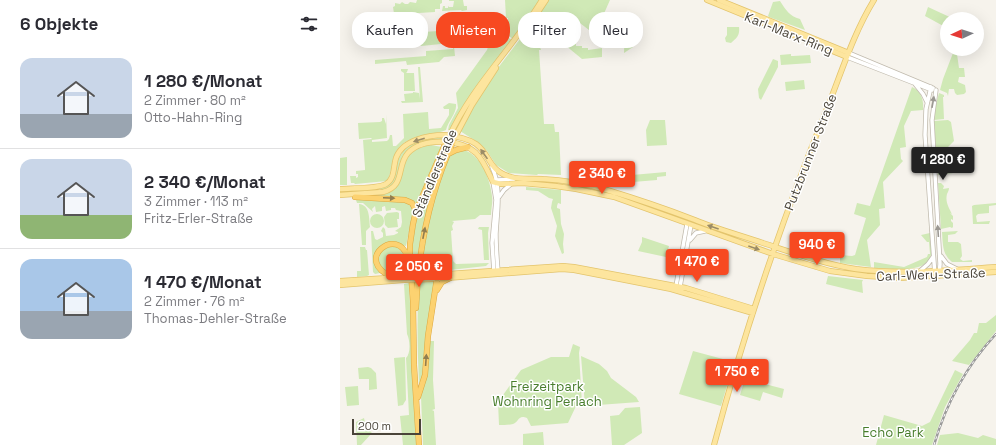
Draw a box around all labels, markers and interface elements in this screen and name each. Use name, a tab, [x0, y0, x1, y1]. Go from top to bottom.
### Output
street label: Karl-Marx-Ring	[742, 8, 836, 59]
chip: Kaufen	[352, 12, 428, 48]
chip: Mieten	[436, 12, 510, 48]
chip: Filter	[518, 12, 581, 48]
chip: Neu	[589, 12, 643, 48]
north arrow	[940, 12, 984, 56]
map controls	[940, 12, 984, 56]
text: 6 Objekte	[20, 13, 98, 35]
icon: filters	[298, 13, 320, 35]
text: 1 280 €/Monat	[144, 70, 263, 92]
icon: home	[52, 74, 100, 122]
street label: Putzbrunner Straße	[780, 91, 841, 213]
text: 2 Zimmer · 80 m²	[144, 92, 246, 109]
one-way arrow	[931, 95, 937, 108]
text: Otto-Hahn-Ring	[144, 109, 242, 126]
street label: Ständlerstraße	[408, 127, 461, 220]
one-way arrow	[412, 137, 424, 143]
pin: 1 280 €	[906, 147, 980, 181]
one-way arrow	[480, 148, 488, 159]
text: 1 280 €	[920, 151, 966, 168]
pin: 2 340 €	[565, 161, 639, 195]
text: 2 340 €	[578, 165, 626, 182]
text: 2 340 €/Monat	[144, 171, 266, 193]
icon: home	[52, 175, 100, 223]
text: 3 Zimmer · 113 m²	[144, 193, 248, 210]
one-way arrow	[383, 195, 395, 202]
text: Fritz-Erler-Straße	[144, 210, 253, 227]
one-way arrow	[706, 223, 718, 229]
one-way arrow	[935, 225, 942, 237]
one-way arrow	[422, 227, 428, 239]
pin: 940 €	[789, 232, 845, 266]
text: 940 €	[799, 236, 835, 253]
one-way arrow	[749, 245, 761, 251]
pin: 1 470 €	[660, 249, 734, 283]
text: 1 470 €	[675, 253, 719, 270]
pin: 2 050 €	[382, 254, 456, 288]
text: 2 050 €	[395, 258, 443, 275]
street label: Carl-Wery-Straße	[876, 264, 986, 285]
text: 1 470 €/Monat	[144, 271, 262, 293]
icon: home	[52, 275, 100, 323]
text: 2 Zimmer · 76 m²	[144, 293, 244, 310]
text: Thomas-Dehler-Straße	[144, 310, 287, 327]
one-way arrow	[423, 354, 430, 366]
pin: 1 750 €	[700, 359, 774, 393]
text: 1 750 €	[715, 363, 759, 380]
park label: Freizeitpark Wohnring Perlach	[492, 378, 602, 410]
scale bar	[352, 417, 421, 436]
text: 200 m	[358, 419, 391, 433]
park label: Echo Park	[862, 424, 924, 441]

